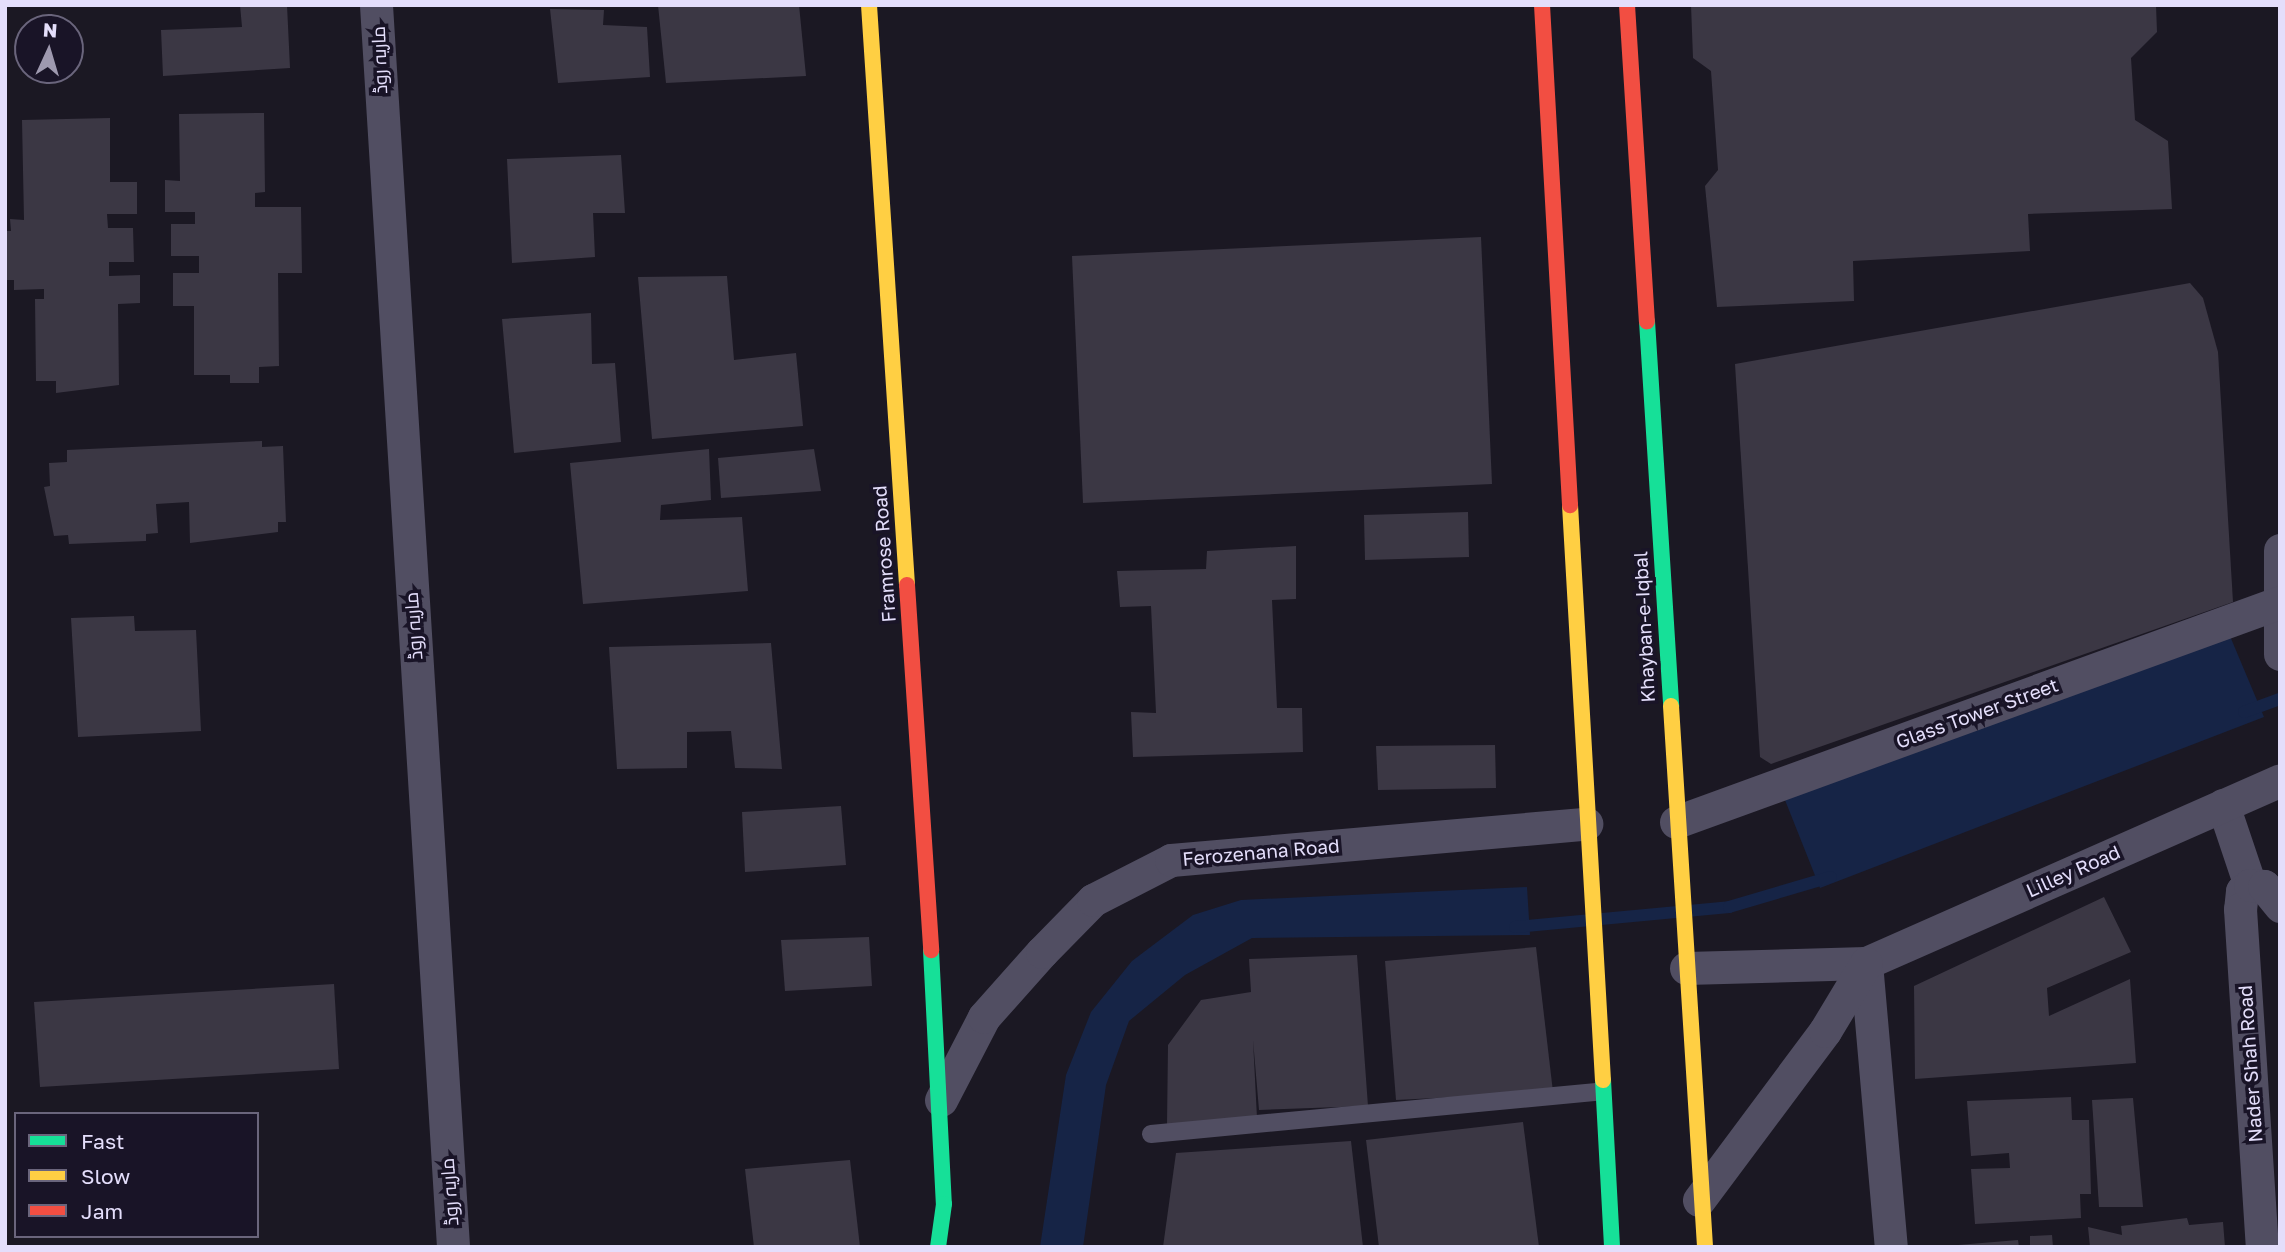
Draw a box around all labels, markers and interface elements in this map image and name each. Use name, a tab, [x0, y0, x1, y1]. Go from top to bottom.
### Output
north arrow	[14, 14, 84, 84]
text: N	[42, 18, 58, 42]
street label: ماریہ روڈ	[366, 26, 392, 94]
street label: Framrose Road	[868, 485, 900, 623]
street label: Khayban-e-Iqbal	[1629, 551, 1659, 703]
street label: ماریہ روڈ	[399, 591, 427, 661]
street label: Glass Tower Street	[1893, 673, 2061, 753]
street label: Ferozenana Road	[1182, 834, 1340, 870]
street label: Lilley Road	[2022, 840, 2124, 902]
street label: Nader Shah Road	[2233, 985, 2267, 1143]
legend	[14, 1112, 259, 1238]
text: Fast	[81, 1128, 124, 1154]
street label: ماریہ روڈ	[435, 1157, 463, 1227]
text: Slow	[81, 1163, 130, 1189]
text: Jam	[81, 1198, 123, 1224]

